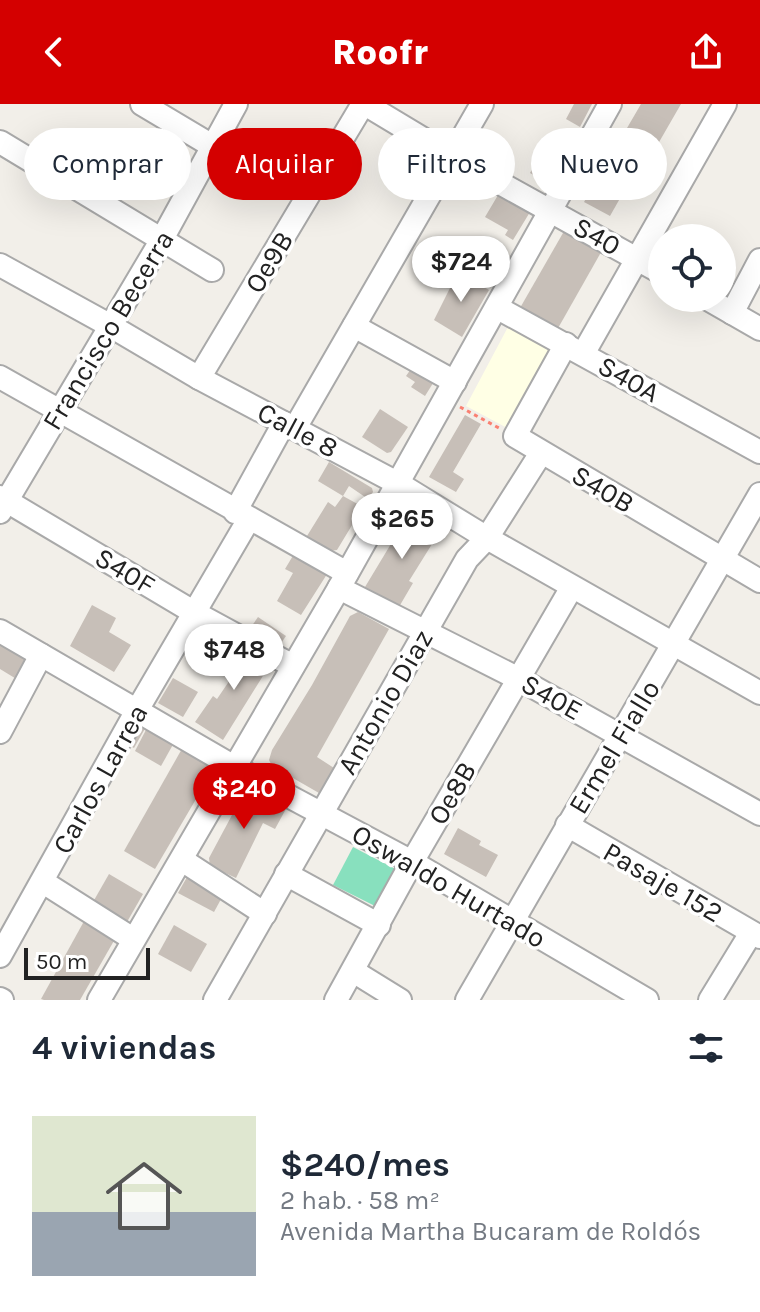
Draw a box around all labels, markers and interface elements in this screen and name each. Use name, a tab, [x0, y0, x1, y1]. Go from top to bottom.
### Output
icon: back	[32, 30, 76, 74]
icon: share	[684, 30, 728, 74]
text: Roofr	[332, 31, 428, 73]
chip: Comprar	[24, 128, 191, 200]
chip: Alquilar	[207, 128, 362, 200]
chip: Filtros	[378, 128, 515, 200]
chip: Nuevo	[531, 128, 667, 200]
street label: S40	[567, 210, 627, 262]
street label: Francisco Becerra	[35, 224, 181, 436]
map controls	[648, 224, 736, 312]
button: locate	[648, 224, 736, 312]
street label: Oe9B	[238, 225, 300, 299]
pin: $724	[414, 236, 508, 304]
text: $724	[430, 246, 492, 277]
street label: S40A	[592, 349, 666, 409]
street label: Calle 8	[252, 395, 344, 465]
street label: S40B	[566, 458, 640, 520]
pin: $265	[355, 493, 449, 561]
text: $265	[370, 503, 434, 534]
street label: S40F	[89, 540, 161, 602]
pin: $748	[187, 624, 281, 692]
street label: Antonio Diaz	[330, 624, 440, 780]
text: $748	[202, 634, 266, 665]
street label: S40E	[516, 667, 588, 727]
street label: Ermel Fiallo	[561, 674, 667, 820]
street label: Carlos Larrea	[45, 699, 155, 859]
street label: Oe8B	[421, 756, 483, 830]
pin: $240	[197, 763, 291, 831]
text: $240	[211, 773, 277, 804]
street label: Oswaldo Hurtado	[346, 817, 552, 955]
street label: Pasaje 152	[598, 835, 728, 929]
scale bar	[24, 944, 150, 980]
text: 50 m	[36, 949, 87, 975]
icon: filters	[684, 1026, 728, 1070]
text: 4 viviendas	[32, 1028, 216, 1068]
text: $240/mes	[280, 1145, 450, 1185]
icon: home	[96, 1148, 192, 1244]
text: 2 hab. · 58 m²	[280, 1185, 440, 1216]
text: Avenida Martha Bucaram de Roldós	[280, 1216, 701, 1247]

